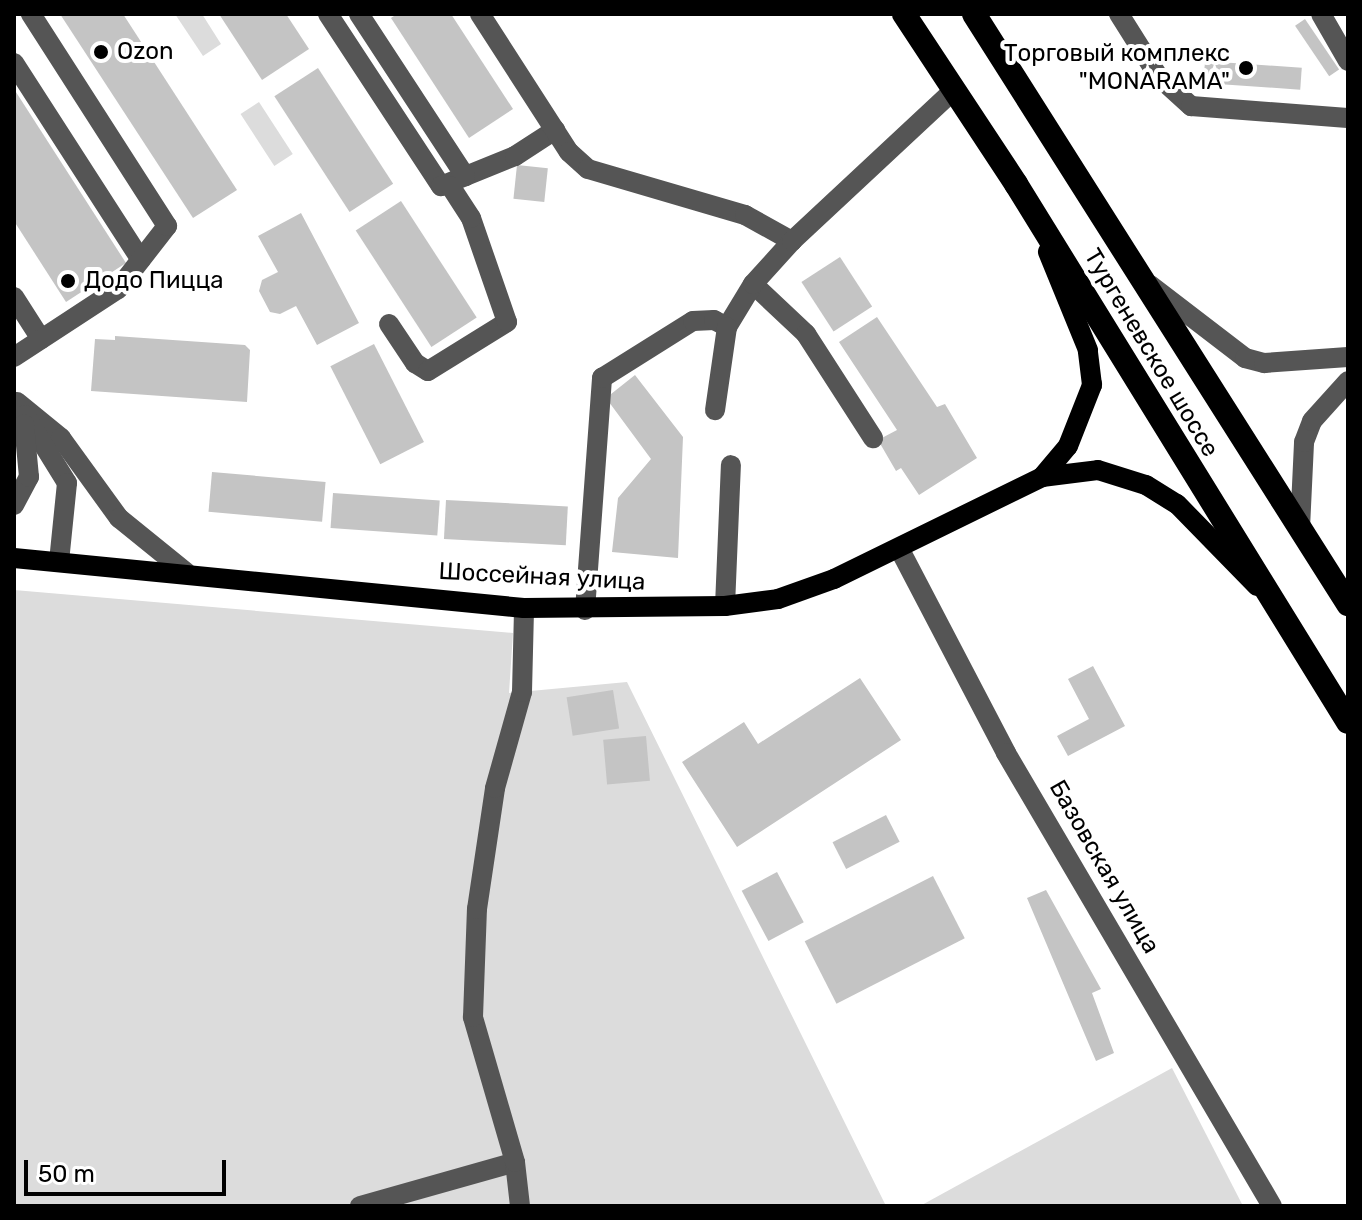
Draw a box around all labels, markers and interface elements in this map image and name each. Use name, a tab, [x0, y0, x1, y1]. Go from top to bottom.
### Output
place label: Ozon	[117, 38, 174, 66]
place label: Торговый комплекс "MONARAMA"	[1004, 40, 1230, 96]
marker: Ozon	[92, 43, 110, 61]
marker: Торговый комплекс "MONARAMA"	[1237, 59, 1255, 77]
street label: Тургеневское шоссе	[1077, 244, 1225, 462]
place label: Додо Пицца	[84, 267, 223, 295]
marker: Додо Пицца	[59, 272, 77, 290]
street label: Шоссейная улица	[438, 557, 646, 597]
street label: Базовская улица	[1043, 775, 1165, 959]
scale bar	[28, 1144, 230, 1194]
text: 50 m	[38, 1160, 95, 1188]

